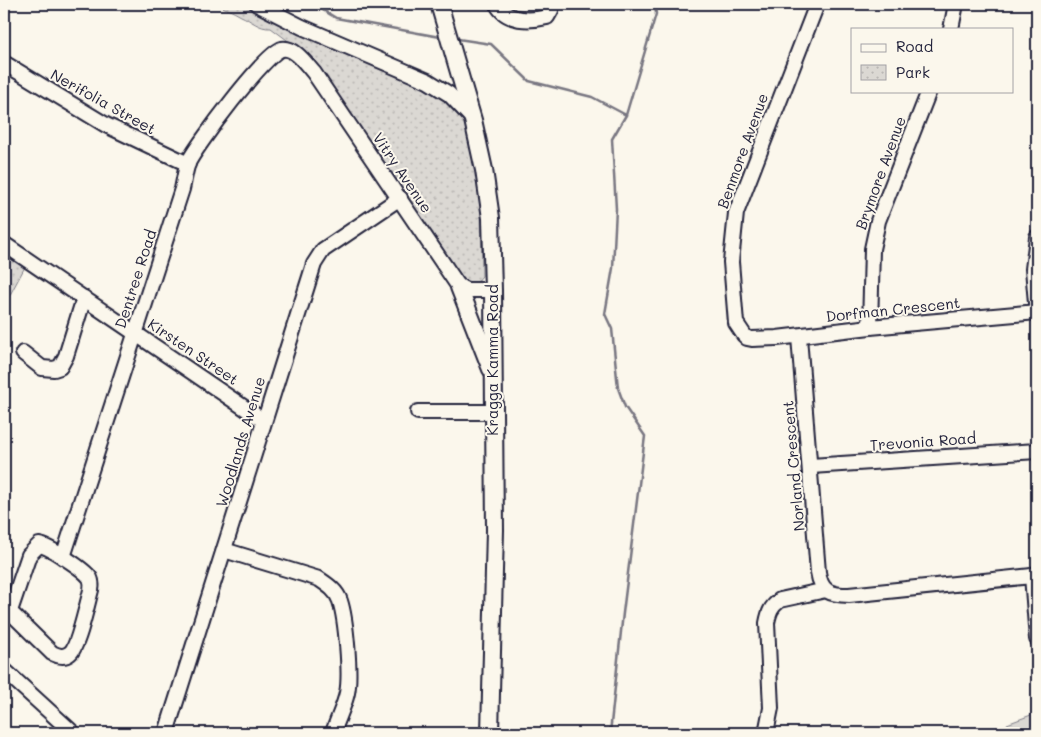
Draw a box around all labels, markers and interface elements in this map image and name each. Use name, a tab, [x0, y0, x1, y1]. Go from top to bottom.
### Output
legend	[851, 28, 1014, 92]
text: Road	[896, 36, 933, 56]
text: Park	[896, 62, 930, 82]
street label: Nerifolia Street	[47, 64, 160, 138]
street label: Benmore Avenue	[712, 90, 772, 211]
street label: Brymore Avenue	[850, 113, 910, 232]
street label: Vitry Avenue	[369, 128, 437, 217]
street label: Dentree Road	[110, 227, 160, 331]
street label: Kragga Kamma Road	[482, 284, 502, 436]
street label: Dorfman Crescent	[825, 292, 961, 326]
street label: Kirsten Street	[144, 313, 243, 389]
street label: Woodlands Avenue	[211, 374, 269, 509]
street label: Norland Crescent	[777, 400, 809, 532]
street label: Trevonia Road	[869, 427, 977, 455]

